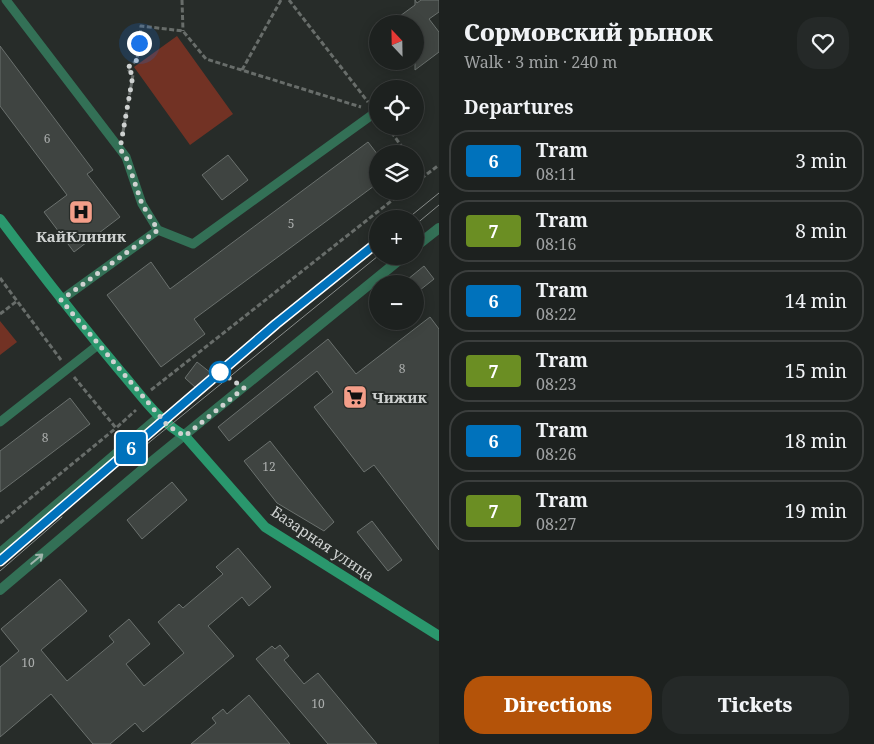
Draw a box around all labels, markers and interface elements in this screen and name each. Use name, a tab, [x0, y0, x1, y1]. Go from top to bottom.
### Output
north arrow	[369, 15, 424, 70]
map controls	[369, 15, 424, 330]
text: Сормовский рынок	[464, 15, 713, 48]
button: heart	[797, 17, 849, 69]
your location	[127, 31, 152, 56]
text: Walk · 3 min · 240 m	[464, 51, 617, 73]
button: locate	[369, 80, 424, 135]
text: Departures	[464, 94, 573, 120]
house number: 6	[44, 130, 51, 147]
text: Tram	[536, 137, 588, 163]
button: layers	[369, 145, 424, 200]
text: 3 min	[795, 148, 847, 174]
text: 6	[488, 149, 499, 173]
text: 08:11	[536, 163, 576, 185]
hospital icon: КайКлиник	[68, 199, 94, 225]
text: Tram	[536, 207, 588, 233]
button: +	[369, 210, 424, 265]
house number: 5	[288, 215, 294, 232]
text: 8 min	[795, 218, 847, 244]
text: 7	[488, 219, 499, 243]
place label: КайКлиник	[36, 226, 127, 246]
text: 08:16	[536, 233, 576, 255]
button: −	[369, 275, 424, 330]
text: Tram	[536, 277, 588, 303]
text: 14 min	[785, 288, 847, 314]
text: 6	[488, 289, 499, 313]
text: 08:22	[536, 303, 576, 325]
text: Tram	[536, 347, 588, 373]
text: 15 min	[785, 358, 847, 384]
text: 7	[488, 359, 499, 383]
house number: 8	[399, 360, 406, 377]
unlabelled marker	[209, 361, 231, 383]
text: 08:23	[536, 373, 576, 395]
supermarket icon: Чижик	[342, 384, 368, 410]
place label: Чижик	[372, 387, 427, 407]
text: Tram	[536, 417, 588, 443]
text: 18 min	[785, 428, 847, 454]
house number: 8	[42, 429, 49, 446]
text: 6	[488, 429, 499, 453]
line badge: 6	[115, 432, 147, 464]
text: 6	[126, 436, 136, 460]
text: 08:26	[536, 443, 576, 465]
house number: 12	[262, 458, 276, 475]
text: Tram	[536, 487, 588, 513]
text: 19 min	[785, 498, 847, 524]
text: 7	[488, 499, 499, 523]
street label: Базарная улица	[267, 501, 379, 585]
text: 08:27	[536, 513, 576, 535]
one-way arrow	[31, 553, 44, 564]
house number: 10	[21, 654, 35, 671]
button: Directions	[464, 676, 652, 734]
button: Tickets	[662, 676, 849, 734]
house number: 10	[311, 695, 325, 712]

